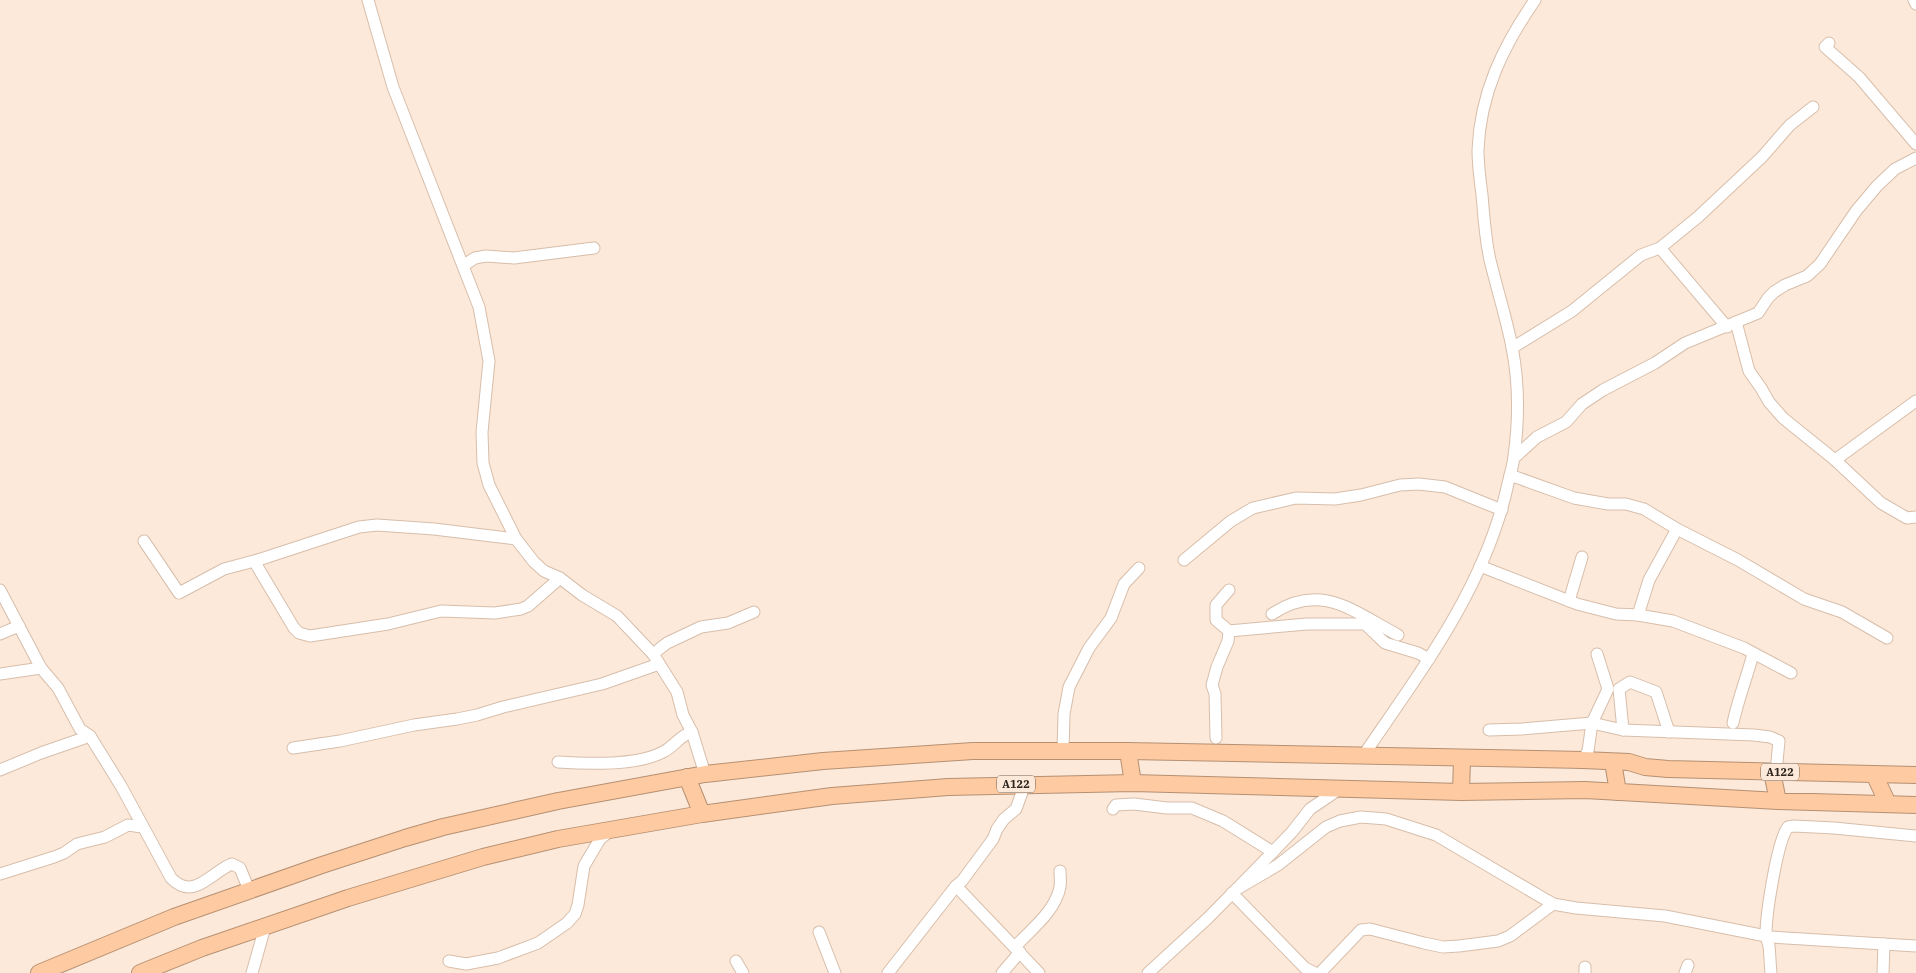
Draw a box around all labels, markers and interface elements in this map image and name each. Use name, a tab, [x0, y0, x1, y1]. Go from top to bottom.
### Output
road number: A122	[1761, 764, 1799, 780]
road number: A122	[997, 776, 1035, 792]

